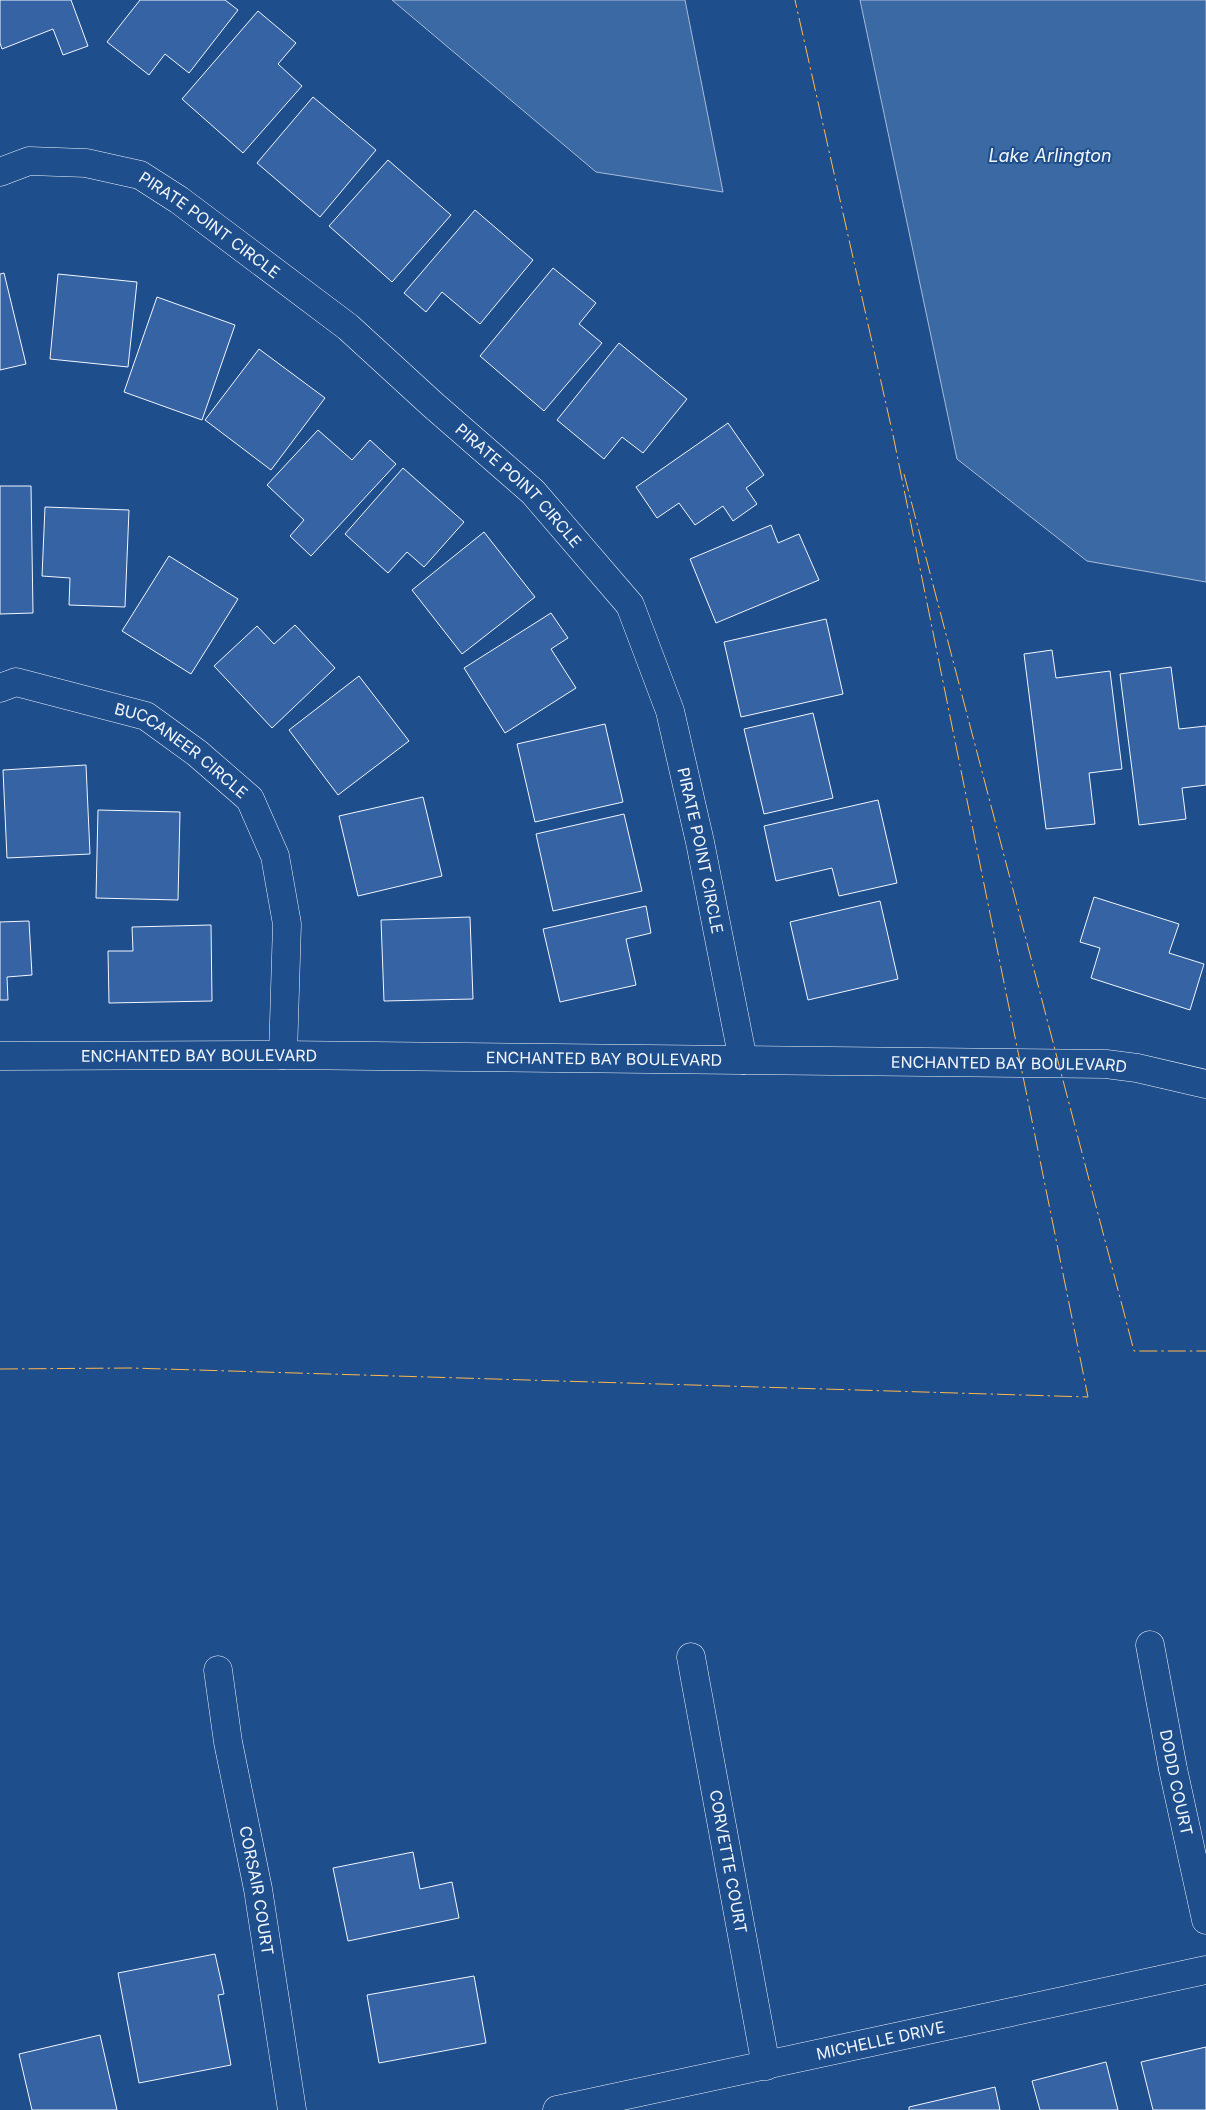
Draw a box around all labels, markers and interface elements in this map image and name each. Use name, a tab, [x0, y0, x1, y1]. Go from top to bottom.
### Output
water label: Lake Arlington	[988, 145, 1112, 166]
street label: PIRATE POINT CIRCLE	[135, 167, 284, 282]
street label: PIRATE POINT CIRCLE	[451, 419, 586, 551]
street label: BUCCANEER CIRCLE	[112, 698, 252, 803]
street label: PIRATE POINT CIRCLE	[673, 765, 728, 935]
street label: ENCHANTED BAY BOULEVARD	[81, 1045, 317, 1066]
street label: ENCHANTED BAY BOULEVARD	[486, 1047, 722, 1070]
street label: ENCHANTED BAY BOULEVARD	[891, 1052, 1128, 1077]
street label: DODD COURT	[1156, 1728, 1197, 1837]
street label: CORVETTE COURT	[706, 1788, 752, 1935]
street label: CORSAIR COURT	[235, 1824, 278, 1957]
street label: MICHELLE DRIVE	[814, 2017, 947, 2064]

